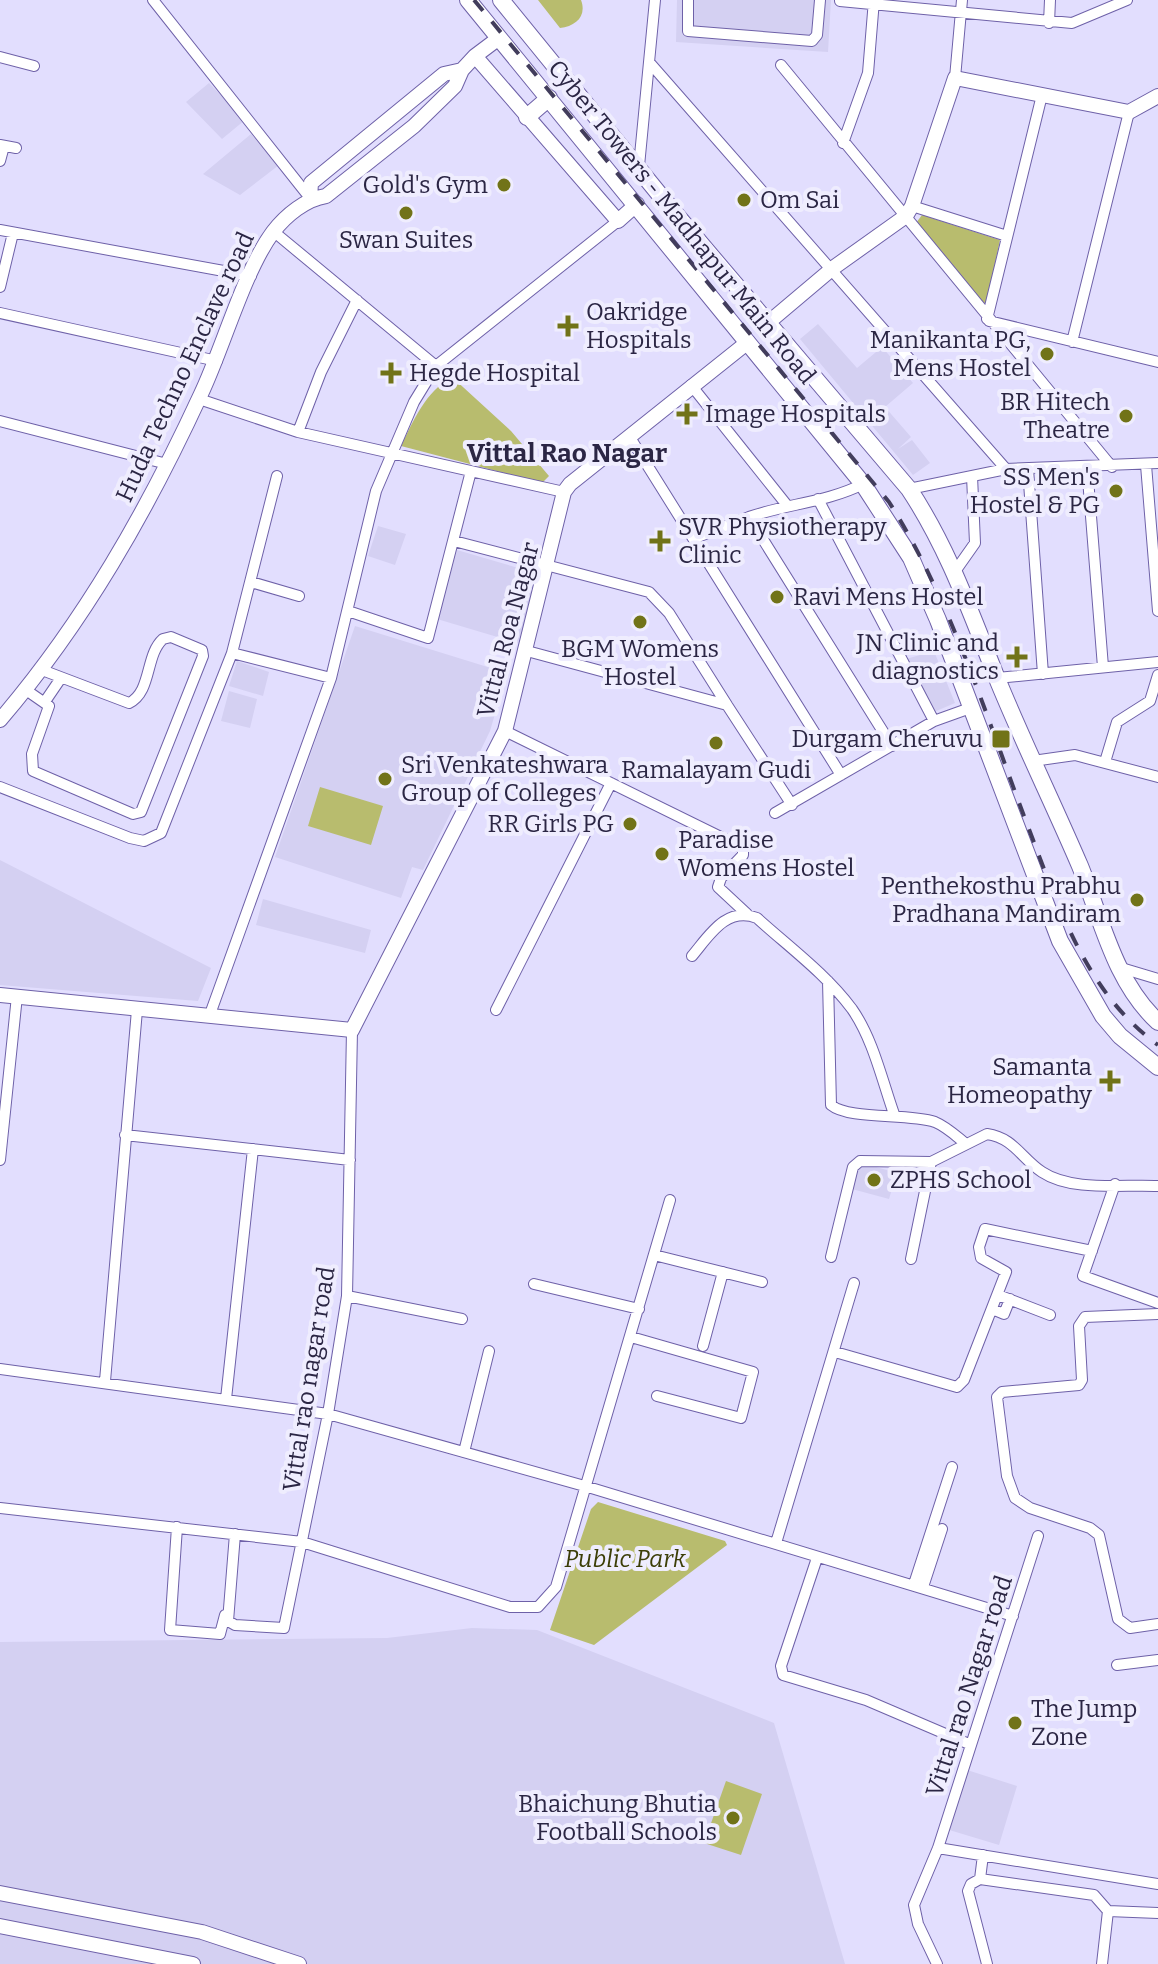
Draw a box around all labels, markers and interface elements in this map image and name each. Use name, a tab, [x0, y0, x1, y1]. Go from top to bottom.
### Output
street label: Cyber Towers - Madhapur Main Road	[542, 54, 822, 390]
place label: Gold's Gym	[363, 171, 488, 199]
marker: Gold's Gym	[495, 176, 513, 194]
place label: Om Sai	[760, 186, 839, 214]
marker: Om Sai	[735, 191, 753, 209]
marker: Swan Suites	[397, 204, 415, 222]
place label: Swan Suites	[339, 226, 473, 254]
street label: Huda Techno Enclave road	[110, 228, 260, 506]
place label: Oakridge Hospitals	[586, 298, 691, 354]
marker: Oakridge Hospitals	[557, 315, 579, 337]
place label: Manikanta PG, Mens Hostel	[870, 326, 1031, 382]
marker: Manikanta PG, Mens Hostel	[1038, 345, 1056, 363]
place label: Hegde Hospital	[409, 359, 580, 387]
marker: Hegde Hospital	[380, 362, 402, 384]
place label: BR Hitech Theatre	[1000, 388, 1110, 444]
place label: Image Hospitals	[705, 400, 886, 428]
marker: Image Hospitals	[676, 403, 698, 425]
marker: BR Hitech Theatre	[1117, 407, 1135, 425]
district label: Vittal Rao Nagar	[467, 438, 667, 469]
place label: SS Men's Hostel & PG	[970, 463, 1100, 519]
marker: SS Men's Hostel & PG	[1107, 482, 1125, 500]
place label: SVR Physiotherapy Clinic	[678, 513, 887, 569]
marker: SVR Physiotherapy Clinic	[649, 530, 671, 552]
street label: Vittal Roa Nagar	[471, 539, 545, 721]
place label: Ravi Mens Hostel	[793, 583, 983, 611]
marker: Ravi Mens Hostel	[768, 588, 786, 606]
marker: BGM Womens Hostel	[631, 613, 649, 631]
place label: JN Clinic and diagnostics	[856, 629, 999, 685]
place label: BGM Womens Hostel	[561, 635, 719, 691]
marker: JN Clinic and diagnostics	[1006, 646, 1028, 668]
place label: Durgam Cheruvu	[792, 725, 983, 753]
marker: Durgam Cheruvu	[990, 728, 1012, 750]
marker: Ramalayam Gudi	[707, 734, 725, 752]
place label: Sri Venkateshwara Group of Colleges	[401, 751, 608, 807]
place label: Ramalayam Gudi	[621, 756, 811, 784]
marker: Sri Venkateshwara Group of Colleges	[376, 770, 394, 788]
place label: RR Girls PG	[488, 810, 614, 838]
marker: RR Girls PG	[621, 815, 639, 833]
place label: Paradise Womens Hostel	[678, 826, 855, 882]
marker: Paradise Womens Hostel	[653, 845, 671, 863]
place label: Penthekosthu Prabhu Pradhana Mandiram	[880, 872, 1121, 928]
marker: Penthekosthu Prabhu Pradhana Mandiram	[1128, 891, 1146, 909]
place label: Samanta Homeopathy	[947, 1053, 1092, 1109]
marker: Samanta Homeopathy	[1099, 1070, 1121, 1092]
place label: ZPHS School	[890, 1166, 1032, 1194]
marker: ZPHS School	[865, 1171, 883, 1189]
street label: Vittal rao nagar road	[277, 1264, 341, 1494]
park label: Public Park	[564, 1545, 687, 1573]
street label: Vittal rao Nagar road	[920, 1572, 1018, 1800]
place label: The Jump Zone	[1031, 1695, 1137, 1751]
marker: The Jump Zone	[1006, 1714, 1024, 1732]
place label: Bhaichung Bhutia Football Schools	[518, 1790, 717, 1846]
marker: Bhaichung Bhutia Football Schools	[724, 1809, 742, 1827]

